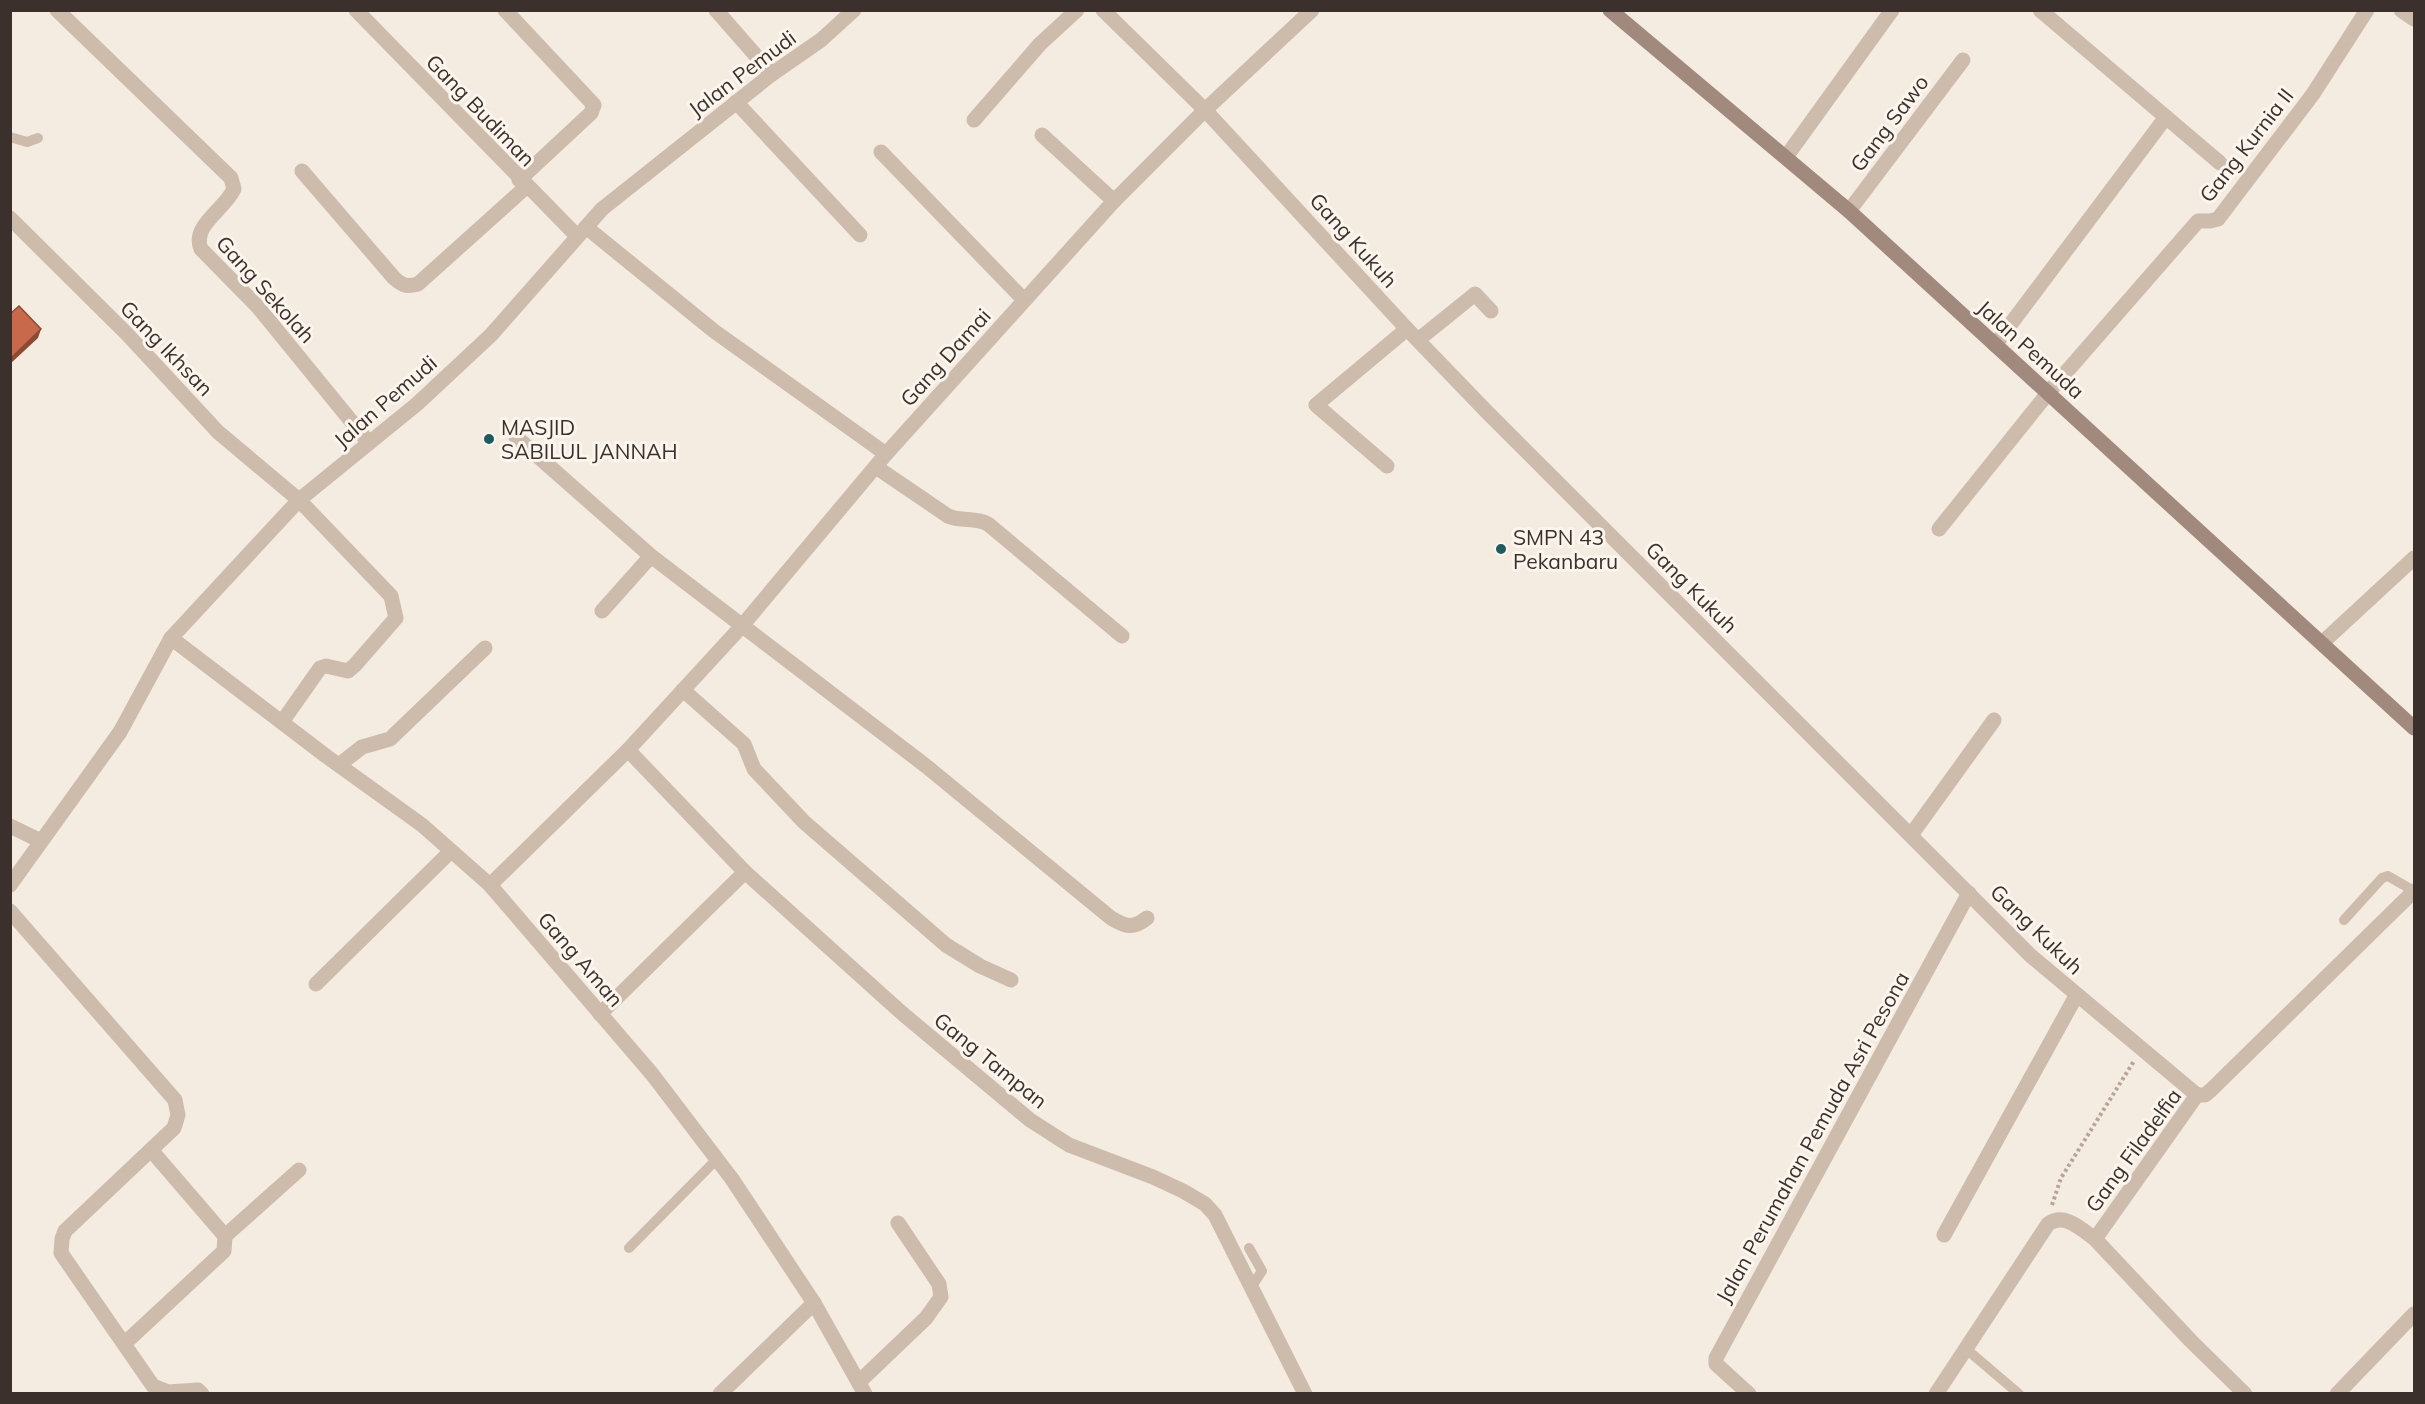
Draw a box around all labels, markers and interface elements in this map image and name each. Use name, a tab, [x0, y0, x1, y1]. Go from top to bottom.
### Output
street label: Jalan Pemudi	[683, 24, 801, 122]
street label: Gang Budiman	[421, 49, 541, 171]
street label: Gang Sawo	[1844, 70, 1934, 176]
street label: Gang Kurnia II	[2193, 83, 2299, 207]
street label: Gang Kukuh	[1305, 187, 1403, 293]
street label: Gang Sekolah	[211, 230, 321, 348]
street label: Jalan Pemuda	[1972, 294, 2090, 404]
street label: Gang Ikhsan	[115, 295, 219, 401]
street label: Gang Damai	[894, 303, 996, 411]
street label: Jalan Pemudi	[328, 349, 442, 453]
place label: MASJID SABILUL JANNAH	[501, 414, 678, 464]
marker: MASJID SABILUL JANNAH	[482, 432, 496, 446]
place label: SMPN 43 Pekanbaru	[1513, 524, 1618, 574]
street label: Gang Kukuh	[1641, 536, 1743, 638]
marker: SMPN 43 Pekanbaru	[1494, 542, 1508, 556]
street label: Gang Kukuh	[1985, 878, 2089, 980]
street label: Gang Aman	[533, 906, 629, 1012]
street label: Jalan Perumahan Pemuda Asri Pesona	[1710, 967, 1914, 1307]
street label: Gang Tampan	[929, 1006, 1053, 1114]
street label: Gang Filadelfia	[2079, 1083, 2187, 1217]

